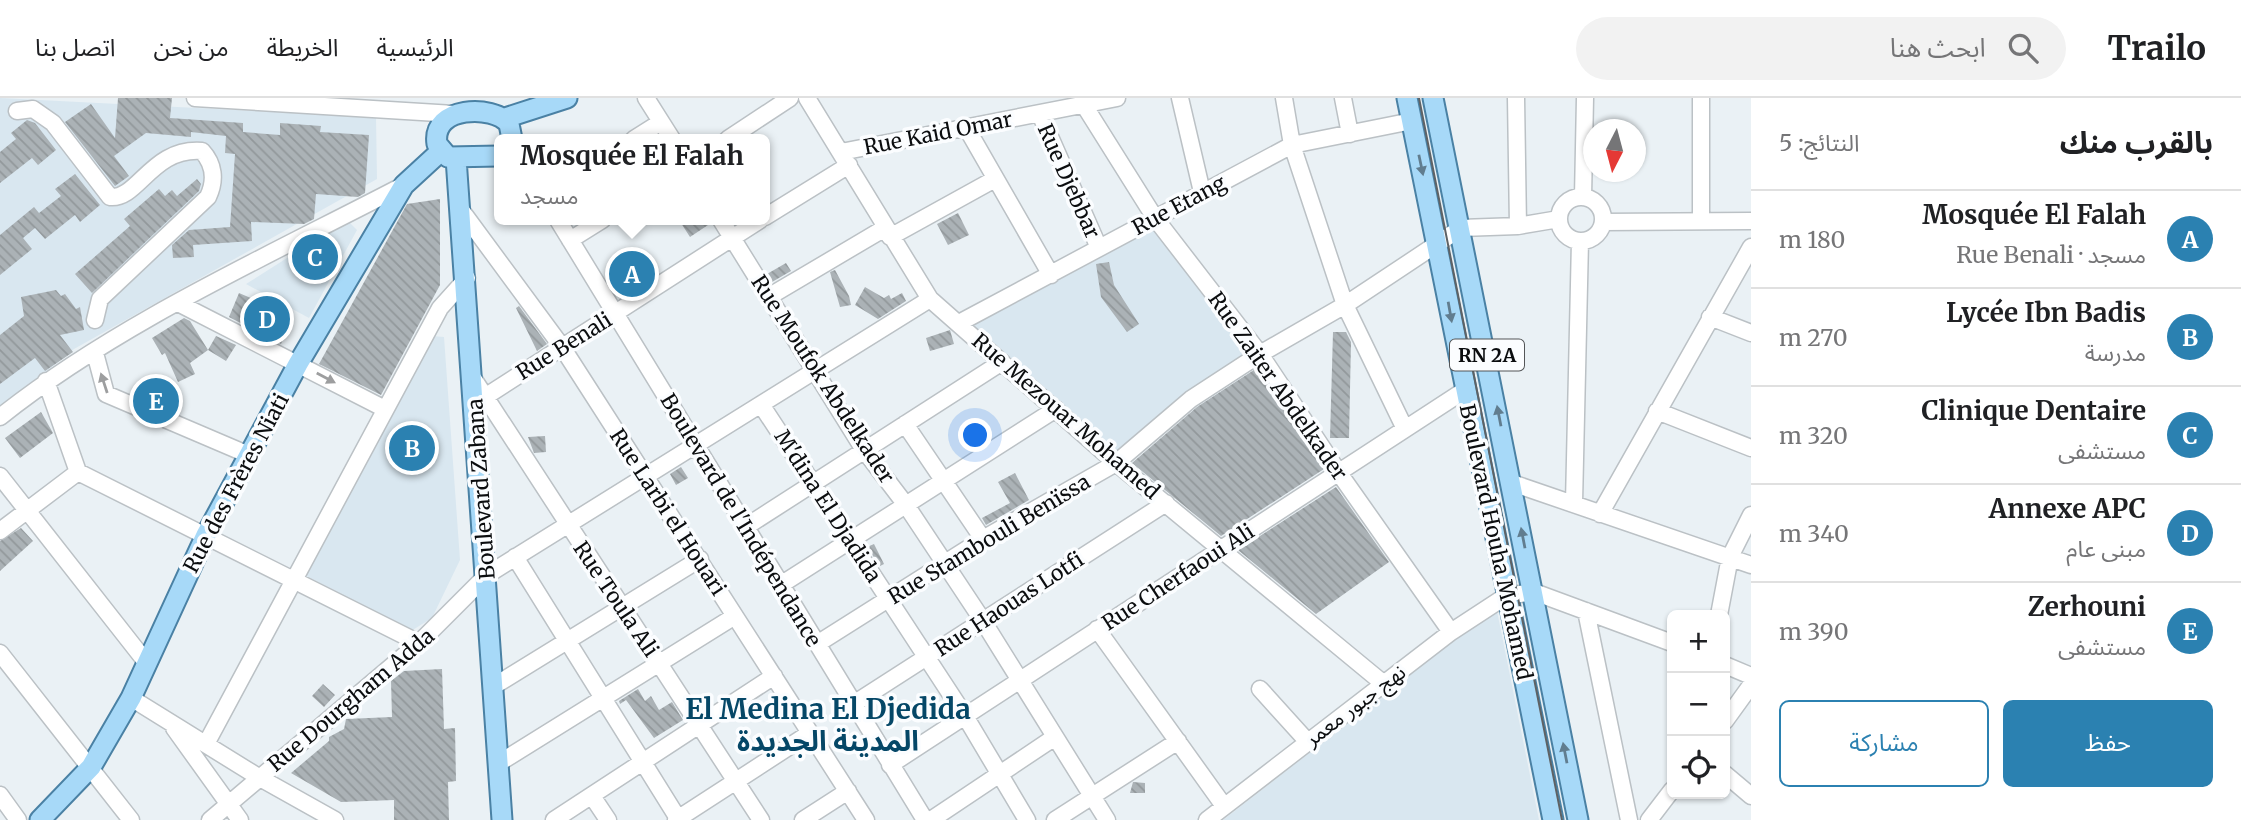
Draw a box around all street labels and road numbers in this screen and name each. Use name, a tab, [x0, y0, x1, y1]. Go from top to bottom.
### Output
street label: Rue Kaid Omar	[861, 105, 1015, 161]
street label: Rue Djebbar	[1032, 119, 1106, 243]
street label: Rue Etang	[1127, 169, 1231, 241]
street label: Rue Moufok Abdelkader	[746, 270, 900, 488]
street label: Rue Zaiter Abdelkader	[1203, 286, 1353, 486]
street label: Rue Benali	[511, 306, 617, 386]
street label: Rue Mezouar Mohamed	[967, 327, 1166, 505]
road number: RN 2A	[1450, 340, 1524, 370]
street label: Rue des Frères Niati	[177, 389, 295, 577]
street label: Boulevard de l'Indépendance	[655, 389, 827, 651]
street label: Boulevard Zabana	[461, 398, 501, 580]
street label: Boulevard Houha Mohamed	[1454, 402, 1539, 683]
street label: Rue Larbi el Houari	[604, 423, 732, 601]
street label: M'dina El Djadida	[769, 425, 887, 587]
street label: Rue Stambouli Benïssa	[883, 468, 1095, 610]
street label: Rue Cherfaoui Ali	[1097, 518, 1259, 636]
street label: Rue Toula Ali	[567, 536, 665, 662]
street label: Rue Haouas Lotfi	[929, 546, 1089, 662]
street label: Rue Dourgham Adda	[262, 623, 440, 777]
street label: نهج جبور معمر	[1298, 658, 1412, 754]

